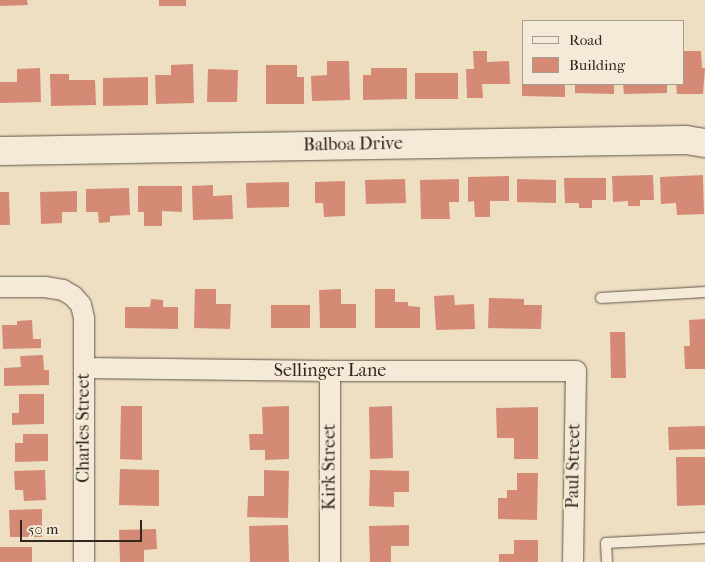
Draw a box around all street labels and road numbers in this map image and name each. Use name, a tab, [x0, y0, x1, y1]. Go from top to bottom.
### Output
street label: Balboa Drive	[303, 133, 403, 157]
street label: Sellinger Lane	[274, 360, 386, 382]
street label: Charles Street	[73, 373, 95, 483]
street label: Paul Street	[562, 423, 586, 509]
street label: Kirk Street	[319, 424, 341, 510]

